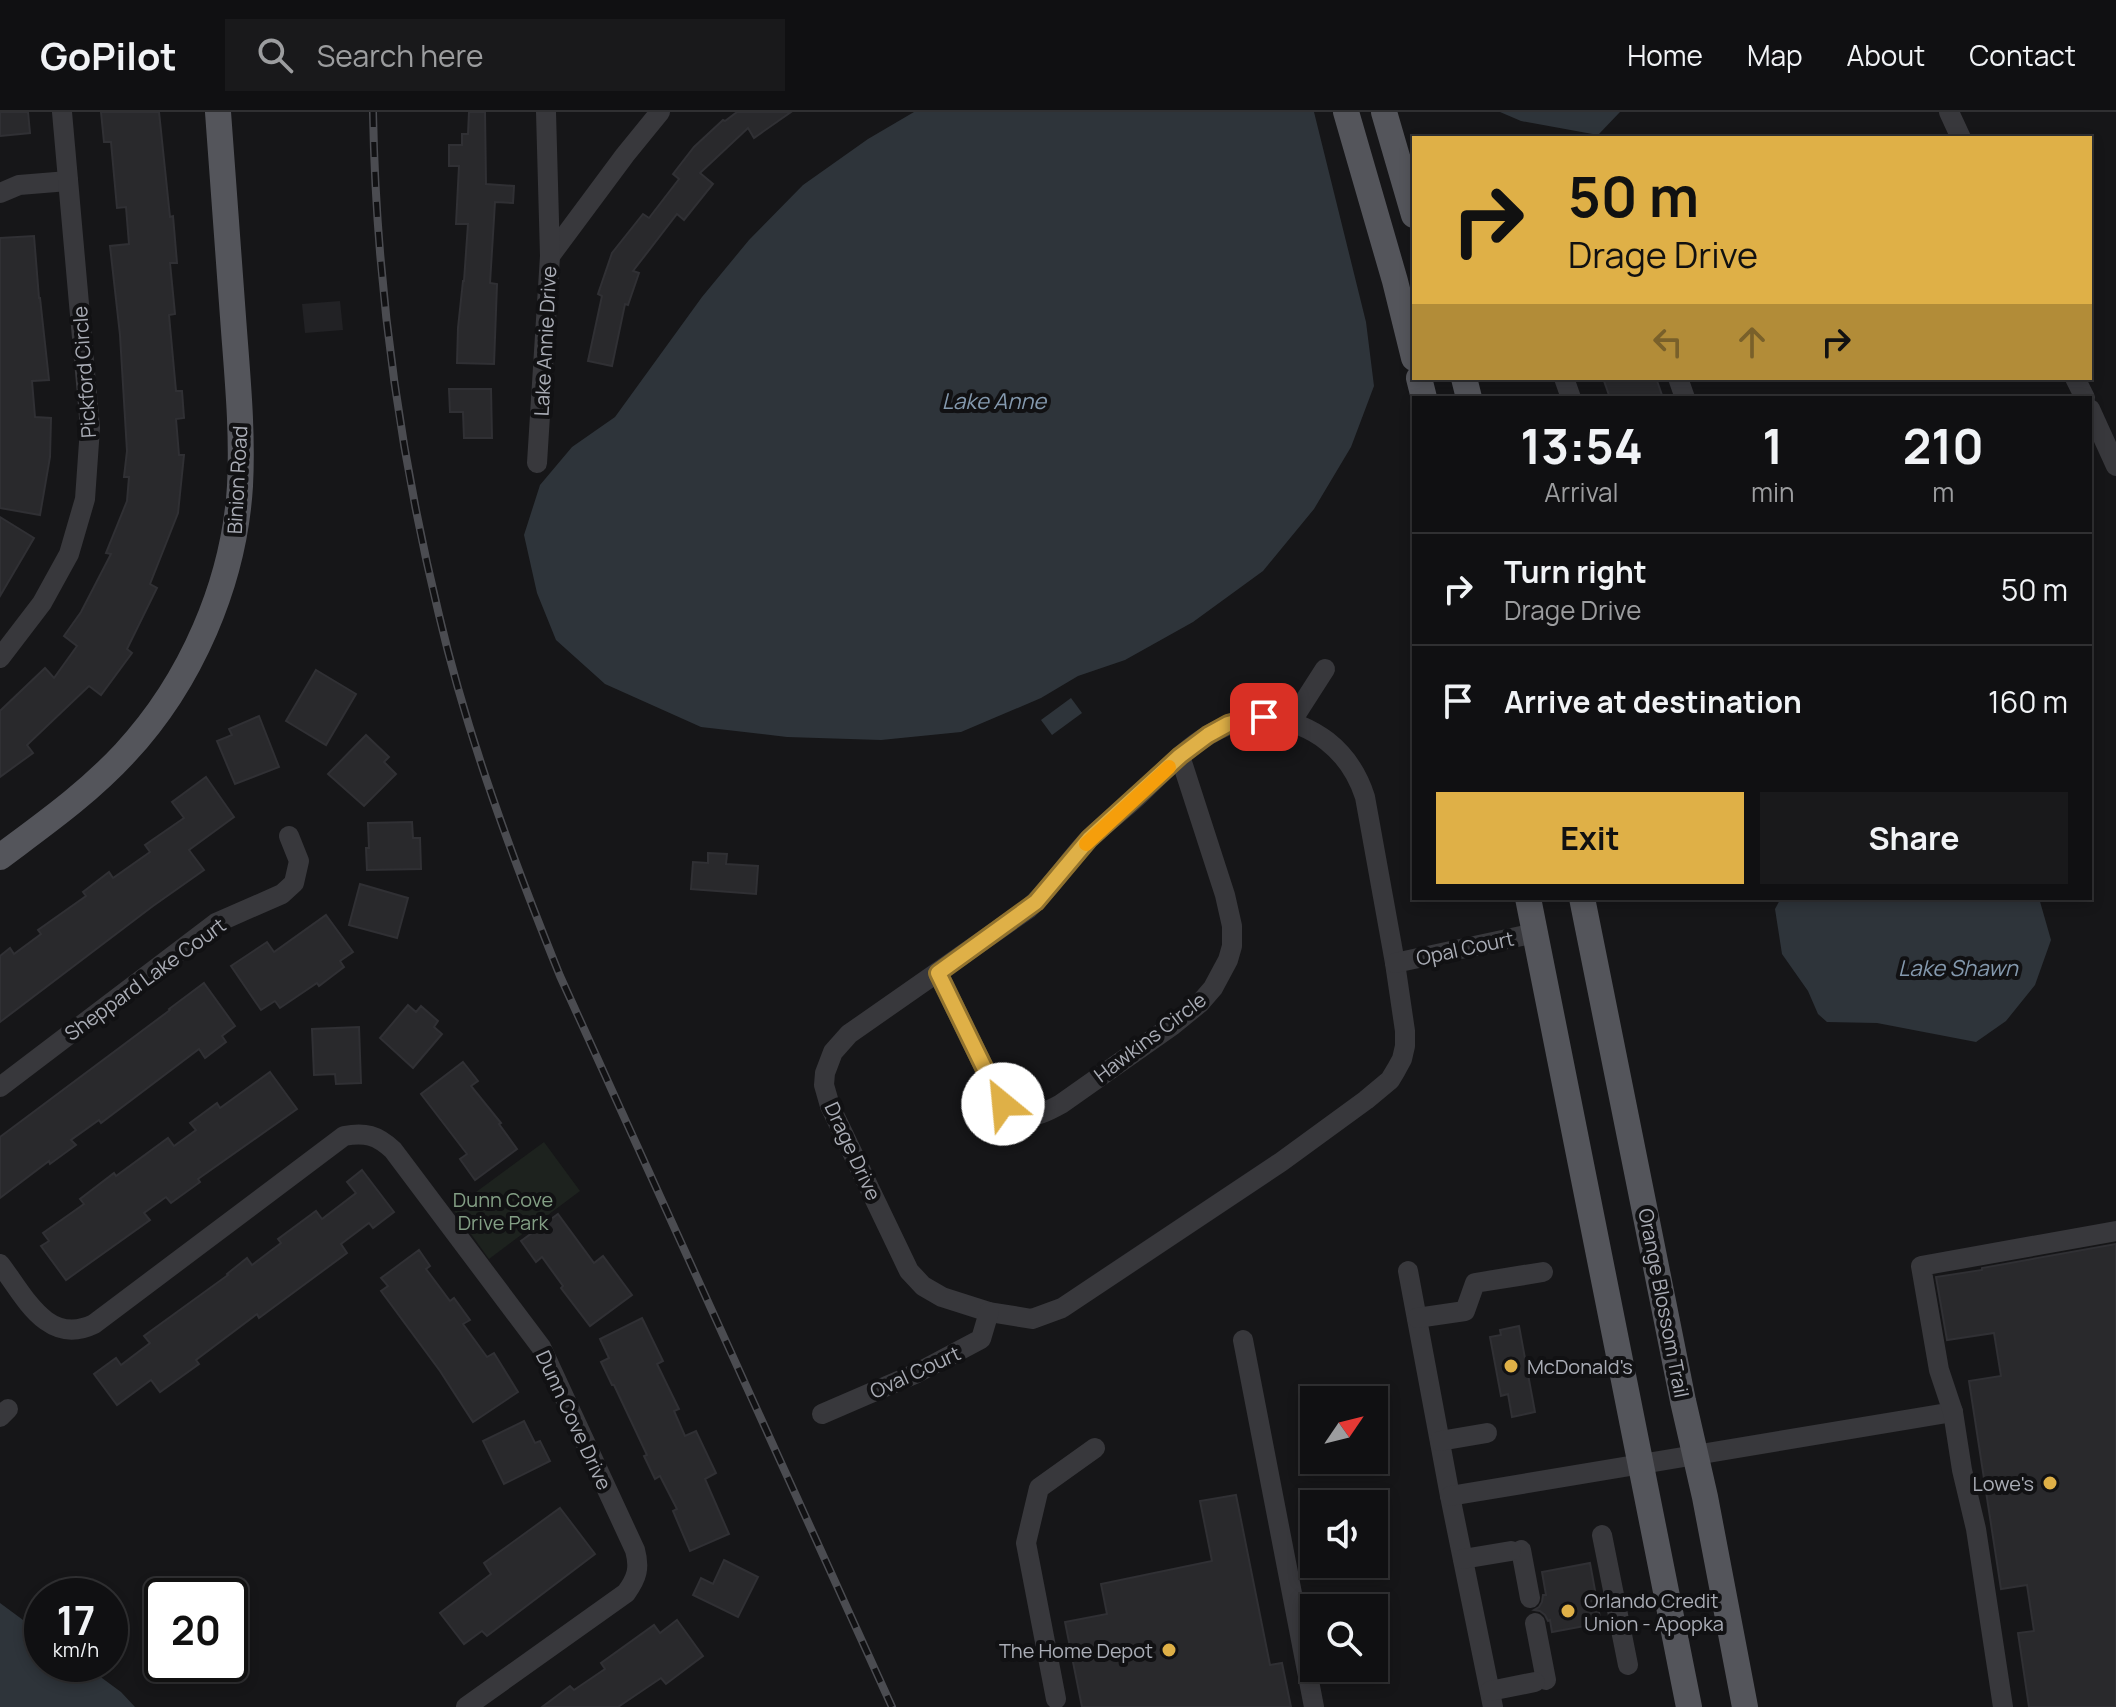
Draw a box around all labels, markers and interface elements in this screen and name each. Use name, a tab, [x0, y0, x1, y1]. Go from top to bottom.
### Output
search box	[225, 19, 785, 91]
text: GoPilot	[40, 29, 177, 81]
icon: search	[253, 33, 297, 77]
text: Search here	[317, 35, 484, 76]
text: Home	[1627, 36, 1703, 74]
text: Map	[1747, 36, 1803, 74]
text: About	[1847, 36, 1925, 74]
text: Contact	[1969, 36, 2076, 74]
text: 50 m	[1568, 157, 1699, 234]
icon: right	[1436, 168, 1540, 272]
text: Drage Drive	[1568, 230, 1758, 279]
street label: Lake Annie Drive	[528, 265, 562, 417]
street label: Pickford Circle	[66, 305, 102, 439]
icon: left	[1646, 320, 1690, 364]
icon: ahead	[1730, 320, 1774, 364]
icon: right	[1814, 320, 1858, 364]
water label: Lake Anne	[942, 386, 1047, 416]
text: 13:54	[1520, 413, 1643, 478]
text: 1	[1762, 413, 1783, 478]
text: 210	[1903, 413, 1984, 478]
street label: Binion Road	[221, 425, 253, 535]
text: Arrival	[1544, 474, 1619, 510]
text: min	[1751, 474, 1795, 510]
text: m	[1932, 474, 1954, 510]
text: Turn right	[1504, 551, 1647, 592]
icon: right	[1436, 567, 1480, 611]
text: 50 m	[2001, 569, 2068, 610]
text: Drage Drive	[1504, 592, 1641, 628]
icon: arrive	[1436, 679, 1480, 723]
text: Arrive at destination	[1504, 681, 1802, 722]
text: 160 m	[1988, 681, 2068, 722]
pin	[1230, 683, 1298, 751]
icon: arrive	[1242, 695, 1286, 739]
button: Exit	[1436, 792, 1744, 884]
button: Share	[1760, 792, 2068, 884]
street label: Sheppard Lake Court	[59, 911, 231, 1047]
street label: Opal Court	[1414, 924, 1516, 972]
water label: Lake Shawn	[1898, 953, 2019, 983]
street label: Hawkins Circle	[1088, 986, 1212, 1088]
position arrow	[961, 1062, 1045, 1146]
street label: Drage Drive	[818, 1097, 888, 1205]
park label: Dunn Cove Drive Park	[453, 1186, 553, 1236]
street label: Orange Blossom Trail	[1632, 1206, 1696, 1400]
street label: Oval Court	[865, 1339, 965, 1405]
street label: Dunn Cove Drive	[530, 1346, 618, 1494]
place label: McDonald's	[1527, 1353, 1633, 1380]
marker: McDonald's	[1502, 1357, 1520, 1375]
north arrow	[1300, 1386, 1388, 1474]
map controls	[1300, 1386, 1388, 1682]
place label: Lowe's	[1973, 1470, 2034, 1497]
marker: Lowe's	[2041, 1474, 2059, 1492]
button: sound	[1300, 1490, 1388, 1578]
speed limit sign: 20	[144, 1578, 248, 1682]
place label: Orlando Credit Union - Apopka	[1584, 1587, 1724, 1637]
text: 17	[57, 1592, 95, 1647]
button: search	[1300, 1594, 1388, 1682]
marker: Orlando Credit Union - Apopka	[1559, 1602, 1577, 1620]
text: km/h	[53, 1636, 99, 1663]
place label: The Home Depot	[999, 1637, 1153, 1664]
marker: The Home Depot	[1160, 1641, 1178, 1659]

